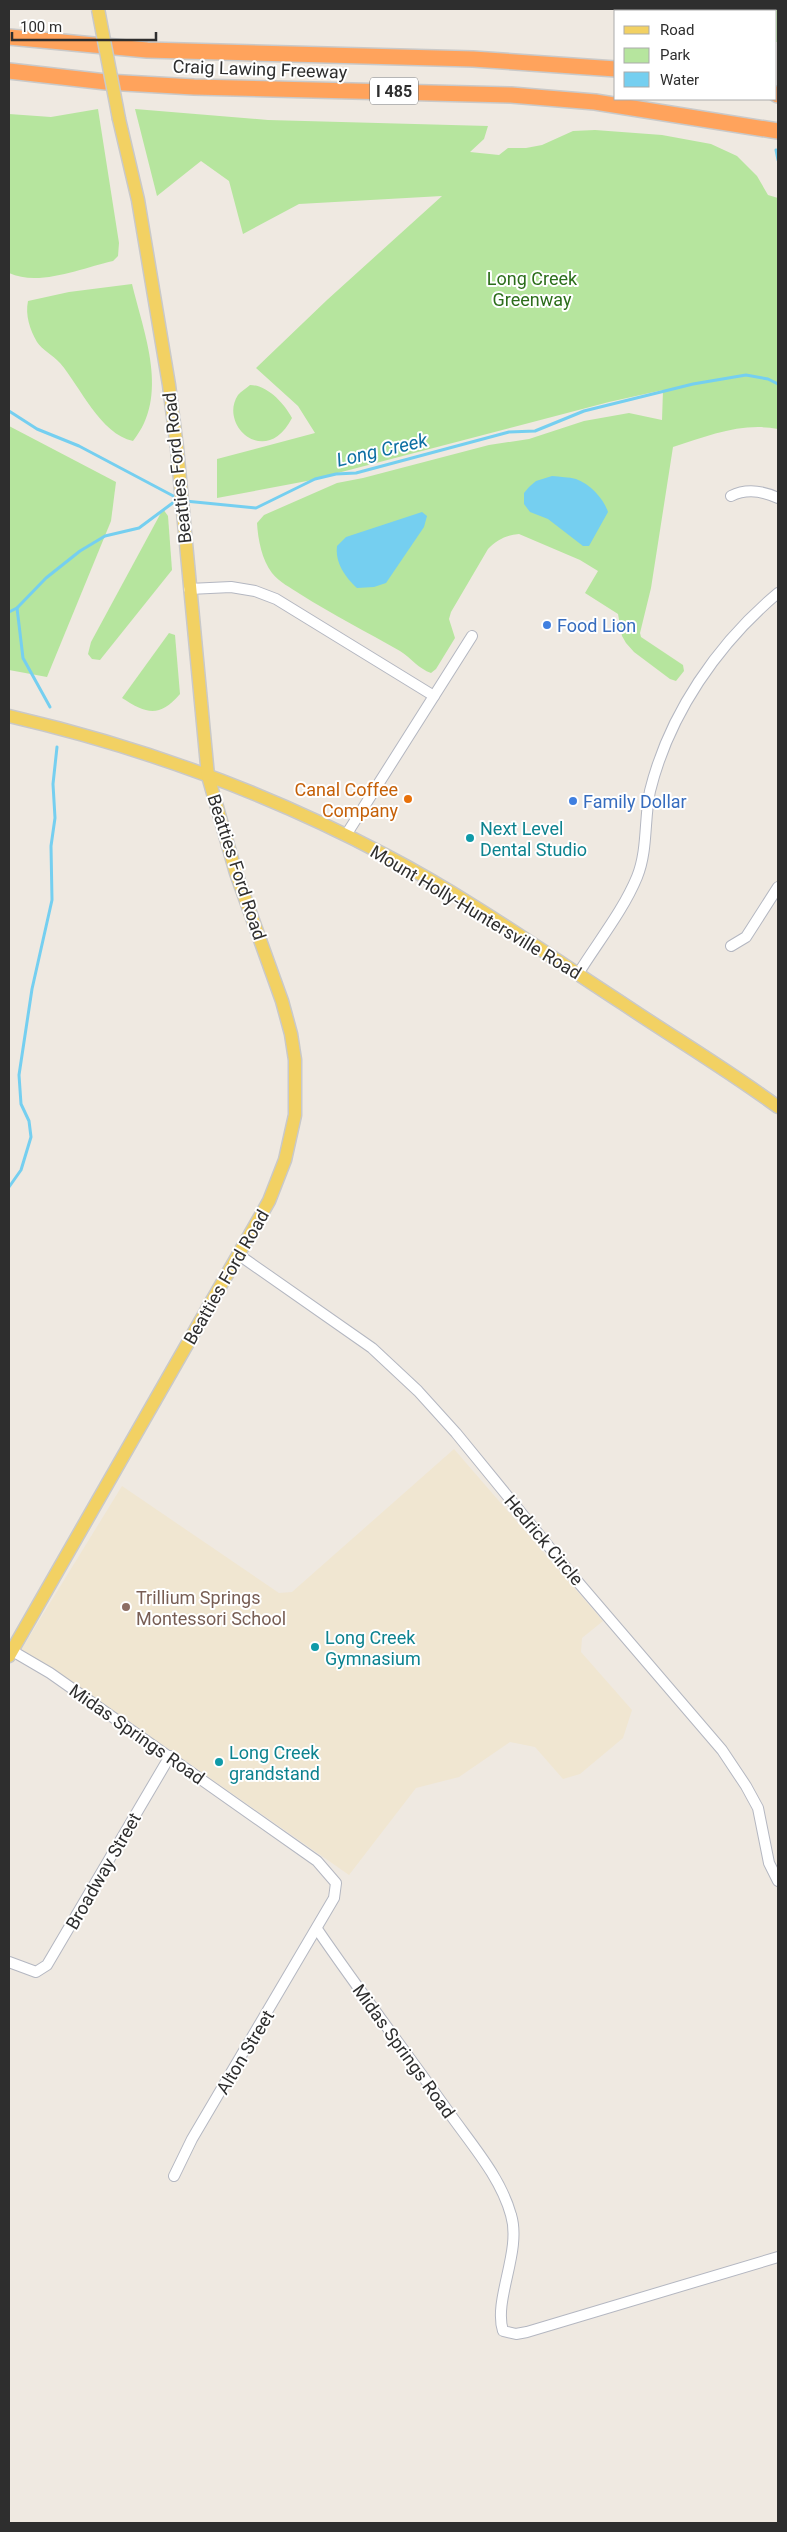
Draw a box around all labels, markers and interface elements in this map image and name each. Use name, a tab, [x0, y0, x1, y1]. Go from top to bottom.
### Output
scale bar	[12, 10, 156, 42]
legend	[614, 10, 777, 100]
text: 100 m	[20, 18, 62, 36]
text: Road	[660, 21, 694, 39]
text: Park	[660, 46, 691, 64]
street label: Craig Lawing Freeway	[172, 55, 348, 83]
text: Water	[660, 71, 699, 89]
road number: I 485	[370, 78, 418, 104]
park label: Long Creek Greenway	[487, 268, 578, 310]
street label: Beatties Ford Road	[159, 391, 195, 545]
water label: Long Creek	[334, 428, 430, 472]
place label: Food Lion	[557, 615, 636, 636]
marker: Food Lion	[541, 619, 553, 631]
place label: Canal Coffee Company	[295, 779, 398, 821]
place label: Family Dollar	[583, 791, 687, 812]
street label: Beatties Ford Road	[204, 792, 270, 942]
marker: Canal Coffee Company	[402, 793, 414, 805]
marker: Family Dollar	[567, 795, 579, 807]
place label: Next Level Dental Studio	[480, 818, 587, 860]
marker: Next Level Dental Studio	[464, 832, 476, 844]
street label: Mount Holly-Huntersville Road	[367, 841, 585, 983]
street label: Beatties Ford Road	[179, 1206, 273, 1348]
street label: Hedrick Circle	[500, 1491, 588, 1589]
place label: Trillium Springs Montessori School	[136, 1587, 286, 1629]
marker: Trillium Springs Montessori School	[120, 1601, 132, 1613]
place label: Long Creek Gymnasium	[325, 1627, 421, 1669]
marker: Long Creek Gymnasium	[309, 1641, 321, 1653]
street label: Midas Springs Road	[65, 1679, 209, 1789]
place label: Long Creek grandstand	[229, 1742, 320, 1784]
marker: Long Creek grandstand	[213, 1756, 225, 1768]
street label: Broadway Street	[61, 1809, 145, 1933]
street label: Midas Springs Road	[348, 1980, 460, 2122]
street label: Alton Street	[212, 2006, 278, 2098]

